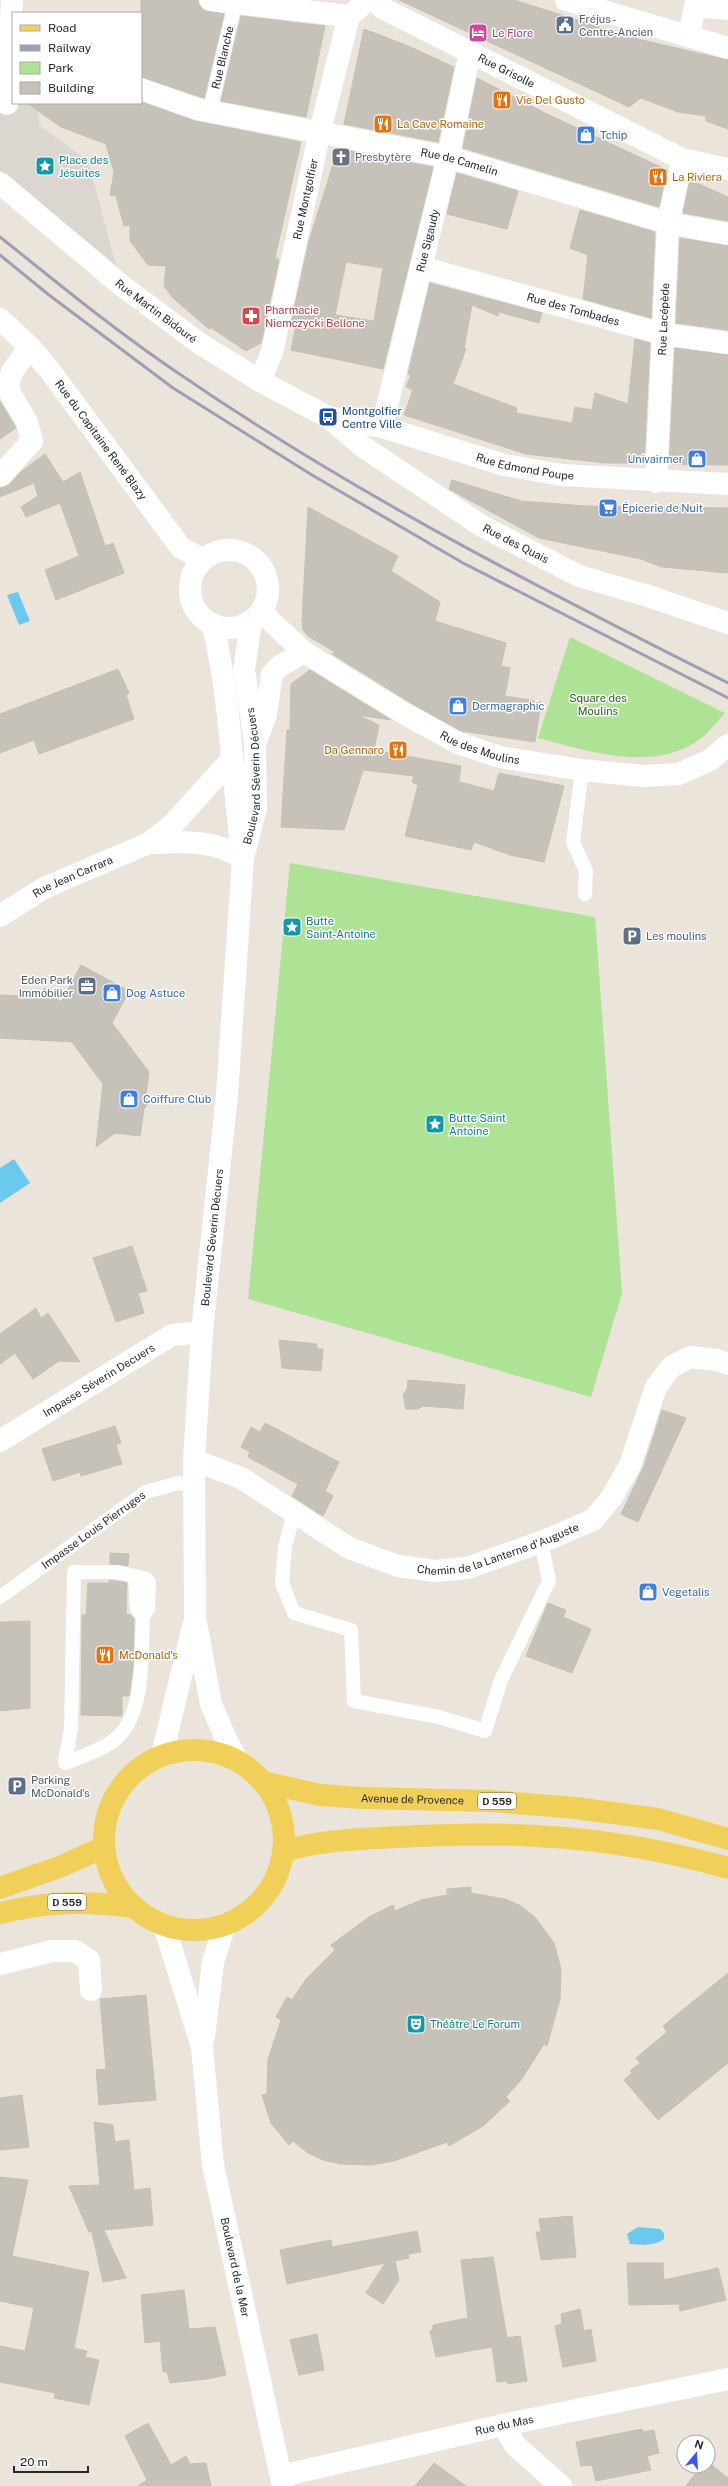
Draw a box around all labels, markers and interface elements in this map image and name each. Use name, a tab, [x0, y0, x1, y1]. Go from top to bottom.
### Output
legend	[12, 12, 142, 104]
place label: Fréjus - Centre-Ancien	[579, 13, 653, 38]
public building icon: Fréjus - Centre-Ancien	[554, 14, 576, 36]
text: Road	[48, 21, 76, 35]
hotel icon: Le Flore	[467, 22, 489, 44]
street label: Rue Blanche	[209, 25, 236, 90]
place label: Le Flore	[492, 27, 533, 39]
text: Railway	[48, 41, 92, 55]
street label: Rue Grisolle	[476, 51, 537, 90]
text: Park	[48, 61, 74, 75]
text: Building	[48, 81, 94, 95]
restaurant icon: Vie Del Gusto	[491, 89, 513, 111]
place label: Vie Del Gusto	[516, 94, 585, 106]
restaurant icon: La Cave Romaine	[372, 113, 394, 135]
place label: La Cave Romaine	[397, 118, 484, 130]
shop icon: Tchip	[575, 124, 597, 146]
place label: Tchip	[600, 129, 628, 141]
church icon: Presbytère	[330, 146, 352, 168]
street label: Rue de Camelin	[420, 146, 499, 178]
place label: Presbytère	[355, 151, 411, 163]
place label: Place des Jésuites	[59, 154, 109, 179]
place icon: Place des Jésuites	[34, 155, 56, 177]
street label: Rue Montgolfier	[291, 157, 320, 241]
restaurant icon: La Riviera	[647, 166, 669, 188]
place label: La Riviera	[672, 171, 722, 183]
street label: Rue Sigaudy	[414, 208, 441, 273]
street label: Rue Martin Bidouré	[113, 277, 199, 345]
street label: Rue Lacépède	[656, 283, 671, 356]
street label: Rue des Tombades	[525, 291, 621, 328]
place label: Pharmacie Niemczycki Bellone	[265, 304, 365, 329]
pharmacy icon: Pharmacie Niemczycki Bellone	[240, 305, 262, 327]
street label: Rue du Capitaine René Blazy	[53, 378, 149, 502]
place label: Montgolfier Centre Ville	[342, 405, 402, 430]
bus stop icon: Montgolfier Centre Ville	[317, 406, 339, 428]
shop icon: Univairmer	[686, 448, 708, 470]
street label: Rue Edmond Poupe	[475, 451, 574, 482]
place label: Univairmer	[628, 453, 683, 465]
supermarket icon: Épicerie de Nuit	[597, 497, 619, 519]
place label: Épicerie de Nuit	[622, 501, 703, 514]
street label: Rue des Quais	[481, 522, 551, 566]
park label: Square des Moulins	[569, 692, 627, 717]
shop icon: Dermagraphic	[447, 695, 469, 717]
place label: Dermagraphic	[472, 700, 544, 712]
street label: Boulevard Séverin Décuers	[241, 706, 262, 846]
street label: Rue des Moulins	[438, 728, 521, 766]
restaurant icon: Da Gennaro	[387, 739, 409, 761]
place label: Da Gennaro	[324, 744, 384, 756]
street label: Rue Jean Carrara	[30, 853, 114, 900]
place label: Butte Saint-Antoine	[306, 915, 376, 940]
place icon: Butte Saint-Antoine	[281, 916, 303, 938]
parking icon: Les moulins	[621, 925, 643, 947]
place label: Les moulins	[646, 930, 707, 942]
place label: Eden Park Immobilier	[19, 974, 73, 999]
office icon: Eden Park Immobilier	[76, 975, 98, 997]
shop icon: Dog Astuce	[101, 982, 123, 1004]
place label: Dog Astuce	[126, 987, 185, 999]
shop icon: Coiffure Club	[118, 1088, 140, 1110]
place label: Coiffure Club	[143, 1093, 212, 1105]
place label: Butte Saint Antoine	[449, 1112, 506, 1137]
place icon: Butte Saint Antoine	[424, 1113, 446, 1135]
street label: Boulevard Séverin Décuers	[199, 1168, 225, 1307]
street label: Impasse Séverin Decuers	[41, 1341, 157, 1419]
street label: Impasse Louis Pierruges	[39, 1488, 148, 1571]
street label: Chemin de la Lanterne d'Auguste	[416, 1521, 581, 1577]
shop icon: Vegetalis	[637, 1581, 659, 1603]
place label: Vegetalis	[662, 1586, 710, 1598]
restaurant icon: McDonald's	[94, 1644, 116, 1666]
place label: McDonald's	[119, 1649, 178, 1661]
place label: Parking McDonald's	[31, 1774, 90, 1799]
parking icon: Parking McDonald's	[6, 1775, 28, 1797]
street label: Avenue de Provence	[361, 1792, 464, 1806]
road number: D 559	[478, 1793, 516, 1809]
road number: D 559	[48, 1894, 86, 1910]
theatre icon: Théâtre Le Forum	[405, 2013, 427, 2035]
place label: Théâtre Le Forum	[430, 2018, 520, 2030]
street label: Boulevard de la Mer	[219, 2216, 252, 2318]
street label: Rue du Mas	[474, 2413, 535, 2437]
north arrow	[676, 2434, 716, 2474]
text: N	[693, 2437, 705, 2452]
scale bar	[14, 2448, 88, 2474]
text: 20 m	[20, 2455, 48, 2469]

